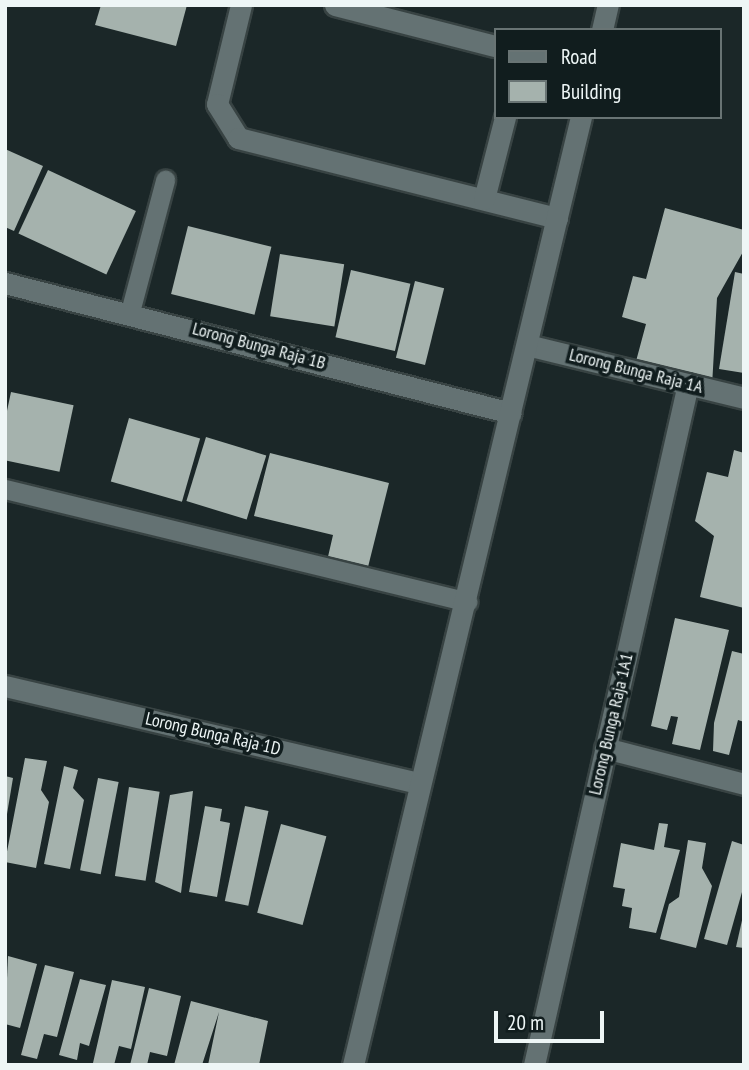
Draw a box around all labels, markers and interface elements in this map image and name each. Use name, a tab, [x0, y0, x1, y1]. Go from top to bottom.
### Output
legend	[494, 28, 721, 119]
text: Road	[561, 43, 597, 70]
text: Building	[561, 78, 621, 105]
street label: Lorong Bunga Raja 1B	[190, 318, 328, 374]
street label: Lorong Bunga Raja 1A	[567, 344, 705, 398]
street label: Lorong Bunga Raja 1A1	[584, 651, 638, 797]
street label: Lorong Bunga Raja 1D	[143, 708, 283, 760]
scale bar	[497, 996, 607, 1040]
text: 20 m	[507, 1009, 544, 1036]

